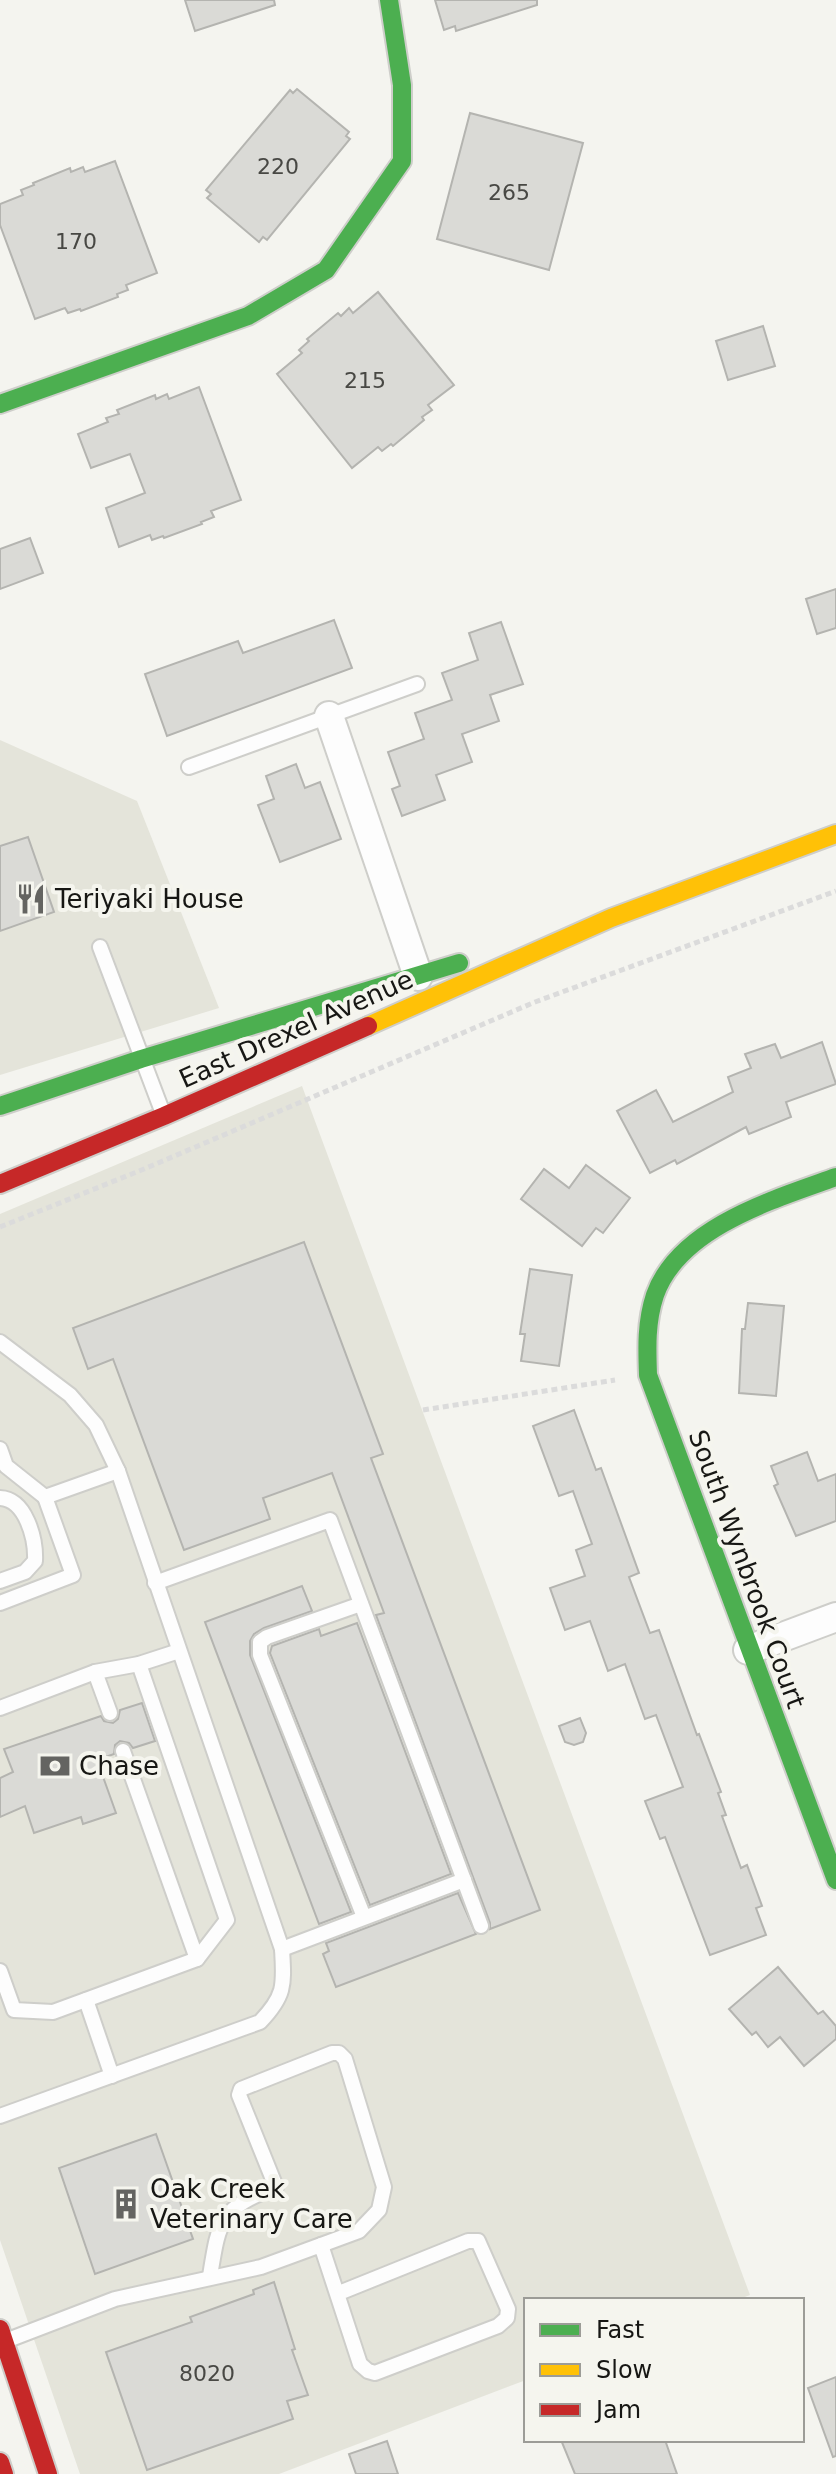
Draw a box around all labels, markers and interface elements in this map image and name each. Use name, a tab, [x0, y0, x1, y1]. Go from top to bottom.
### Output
house number: 220	[257, 154, 299, 179]
house number: 265	[488, 180, 530, 205]
house number: 170	[55, 229, 97, 254]
house number: 215	[344, 368, 386, 393]
restaurant icon: Teriyaki House	[14, 882, 48, 916]
place label: Teriyaki House	[54, 884, 244, 914]
street label: East Drexel Avenue	[174, 964, 418, 1094]
street label: South Wynbrook Court	[683, 1426, 811, 1712]
bank icon: Chase	[38, 1749, 72, 1783]
place label: Chase	[79, 1751, 159, 1781]
place label: Oak Creek Veterinary Care	[150, 2174, 353, 2234]
building icon: Oak Creek Veterinary Care	[109, 2187, 143, 2221]
legend	[524, 2298, 804, 2442]
text: Fast	[596, 2316, 644, 2344]
text: Slow	[596, 2356, 652, 2384]
house number: 8020	[179, 2361, 235, 2386]
text: Jam	[594, 2396, 641, 2424]

